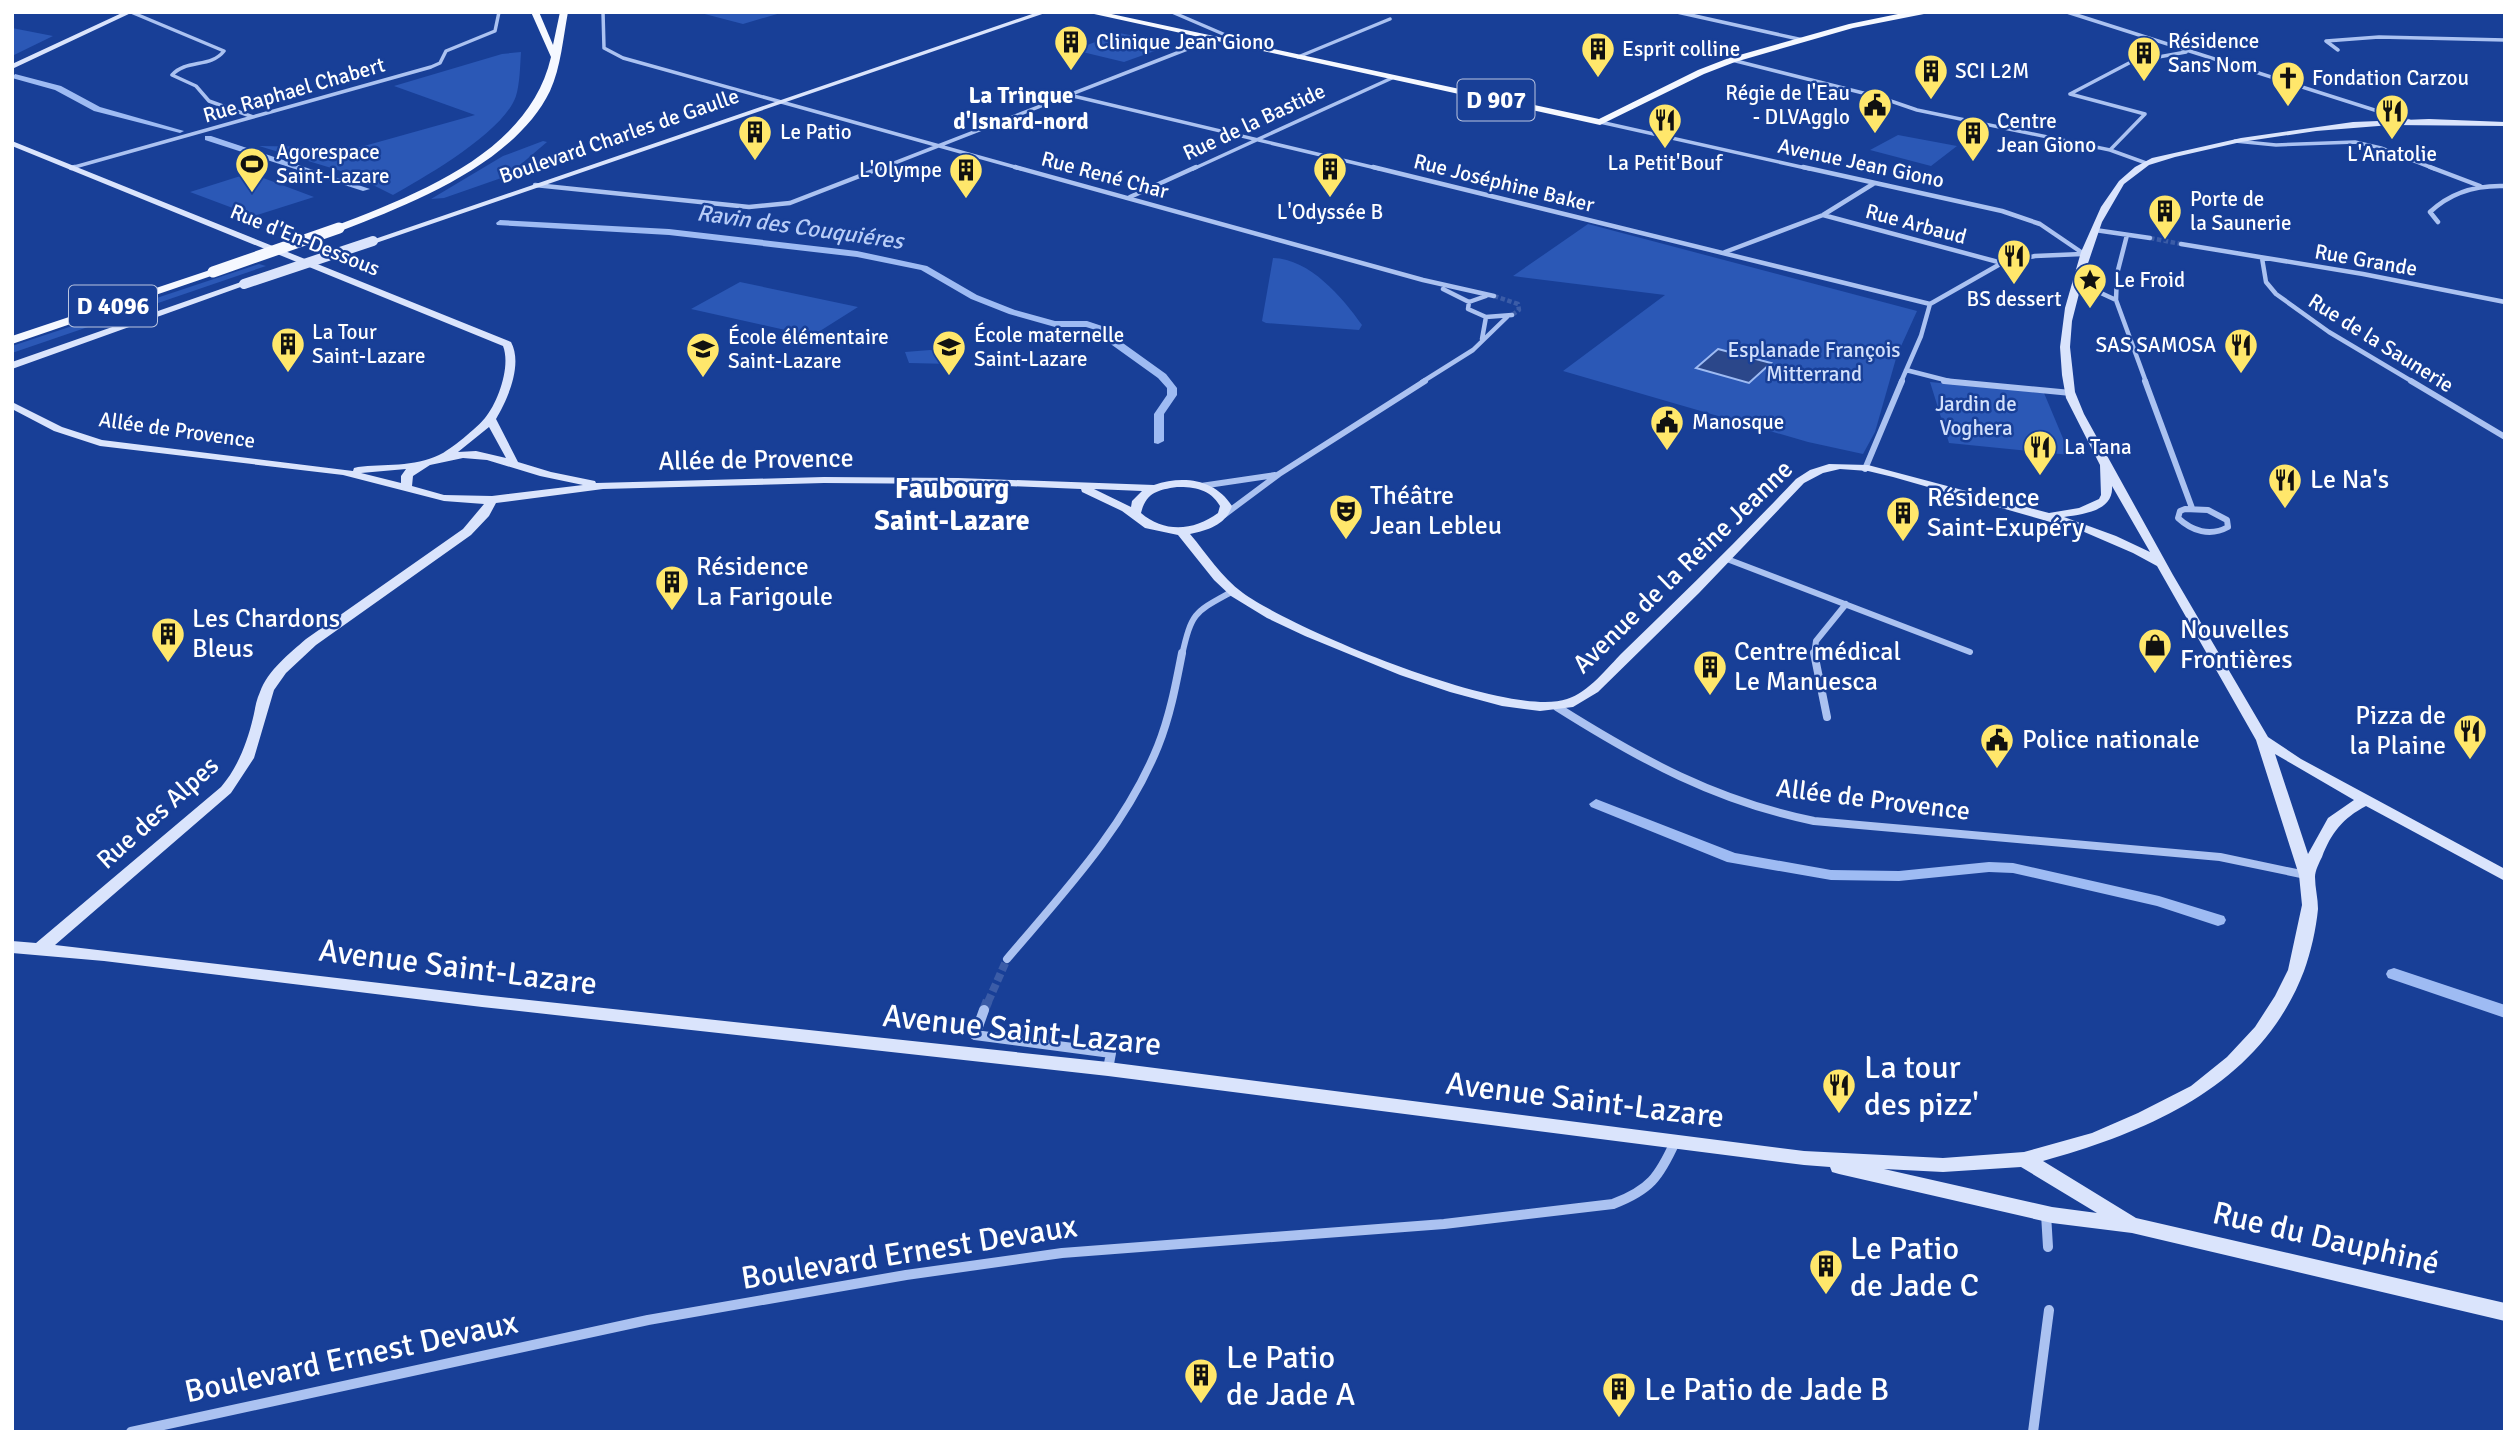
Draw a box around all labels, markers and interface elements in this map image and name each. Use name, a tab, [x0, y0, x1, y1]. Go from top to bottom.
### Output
building icon: Clinique Jean Giono	[1052, 23, 1090, 72]
place label: Résidence Sans Nom	[2168, 28, 2259, 78]
place label: Clinique Jean Giono	[1096, 29, 1274, 55]
building icon: Esprit colline	[1579, 30, 1617, 79]
building icon: Résidence Sans Nom	[2125, 34, 2163, 83]
place label: Esprit colline	[1622, 36, 1740, 62]
street label: Rue Raphael Chabert	[200, 52, 388, 128]
building icon: SCI L2M	[1912, 52, 1950, 101]
place label: SCI L2M	[1955, 58, 2029, 84]
church icon: Fondation Carzou	[2269, 59, 2307, 108]
place label: Fondation Carzou	[2312, 65, 2469, 91]
street label: Rue de la Bastide	[1179, 78, 1329, 166]
road number: D 907	[1458, 80, 1534, 120]
place label: Régie de l'Eau - DLVAgglo	[1725, 80, 1850, 130]
district label: La Trinque d'Isnard-nord	[953, 81, 1089, 136]
street label: Boulevard Charles de Gaulle	[496, 83, 742, 189]
public building icon: Régie de l'Eau - DLVAgglo	[1856, 86, 1894, 135]
restaurant icon: L'Anatolie	[2373, 92, 2411, 141]
restaurant icon: La Petit'Bouf	[1646, 101, 1684, 150]
place label: Centre Jean Giono	[1997, 108, 2096, 158]
building icon: Le Patio	[736, 113, 774, 162]
building icon: Centre Jean Giono	[1954, 114, 1992, 163]
place label: Le Patio	[780, 119, 852, 145]
street label: Avenue Jean Giono	[1775, 133, 1947, 193]
place label: Agorespace Saint-Lazare	[276, 139, 389, 189]
place label: L'Anatolie	[2347, 141, 2437, 167]
sports icon: Agorespace Saint-Lazare	[233, 145, 271, 194]
street label: Rue René Char	[1039, 146, 1172, 205]
street label: Rue Joséphine Baker	[1411, 148, 1597, 218]
building icon: L'Odyssée B	[1311, 150, 1349, 199]
place label: La Petit'Bouf	[1608, 150, 1723, 176]
building icon: L'Olympe	[947, 151, 985, 200]
place label: L'Olympe	[859, 157, 942, 183]
place label: Porte de la Saunerie	[2190, 186, 2292, 236]
building icon: Porte de la Saunerie	[2146, 192, 2184, 241]
street label: Rue d'En-Dessous	[226, 198, 384, 282]
water label: Ravin des Couquiéres	[695, 198, 907, 256]
street label: Rue Arbaud	[1863, 198, 1969, 250]
place label: L'Odyssée B	[1277, 199, 1383, 225]
restaurant icon: BS dessert	[1995, 237, 2033, 286]
street label: Rue Grande	[2313, 238, 2419, 282]
place icon: Le Froid	[2071, 261, 2109, 310]
place label: Le Froid	[2114, 267, 2185, 293]
road number: D 4096	[69, 286, 157, 326]
place label: BS dessert	[1966, 286, 2062, 312]
street label: Rue de la Saunerie	[2304, 288, 2458, 398]
place label: La Tour Saint-Lazare	[312, 319, 425, 369]
place label: École maternelle Saint-Lazare	[974, 322, 1124, 372]
place label: École élémentaire Saint-Lazare	[728, 324, 889, 374]
building icon: La Tour Saint-Lazare	[269, 325, 307, 374]
restaurant icon: SAS SAMOSA	[2222, 326, 2260, 375]
school or university icon: École maternelle Saint-Lazare	[930, 328, 968, 377]
school or university icon: École élémentaire Saint-Lazare	[684, 330, 722, 379]
place label: SAS SAMOSA	[2095, 332, 2216, 358]
park label: Esplanade François Mitterrand	[1727, 337, 1901, 387]
park label: Jardin de Voghera	[1935, 391, 2017, 441]
public building icon: Manosque	[1648, 403, 1686, 452]
street label: Allée de Provence	[97, 406, 257, 454]
place label: Manosque	[1692, 409, 1784, 435]
restaurant icon: La Tana	[2021, 428, 2059, 477]
place label: La Tana	[2064, 434, 2132, 460]
street label: Allée de Provence	[658, 442, 854, 478]
street label: Avenue de la Reine Jeanne	[1566, 454, 1800, 680]
restaurant icon: Le Na's	[2266, 461, 2304, 510]
place label: Le Na's	[2310, 464, 2389, 496]
district label: Faubourg Saint-Lazare	[874, 472, 1030, 538]
place label: Théâtre Jean Lebleu	[1370, 480, 1502, 542]
place label: Résidence Saint-Exupéry	[1927, 482, 2084, 544]
theatre icon: Théâtre Jean Lebleu	[1327, 492, 1365, 541]
building icon: Résidence Saint-Exupéry	[1884, 494, 1922, 543]
place label: Résidence La Farigoule	[696, 551, 833, 613]
building icon: Résidence La Farigoule	[653, 563, 691, 612]
place label: Les Chardons Bleus	[192, 603, 340, 665]
place label: Nouvelles Frontières	[2180, 614, 2293, 676]
building icon: Les Chardons Bleus	[149, 615, 187, 664]
shop icon: Nouvelles Frontières	[2136, 626, 2174, 675]
place label: Centre médical Le Manuesca	[1734, 636, 1901, 698]
building icon: Centre médical Le Manuesca	[1691, 648, 1729, 697]
place label: Pizza de la Plaine	[2350, 700, 2446, 762]
restaurant icon: Pizza de la Plaine	[2451, 712, 2489, 761]
public building icon: Police nationale	[1978, 721, 2016, 770]
place label: Police nationale	[2022, 724, 2200, 756]
street label: Rue des Alpes	[90, 750, 226, 876]
street label: Allée de Provence	[1774, 772, 1972, 828]
street label: Avenue Saint-Lazare	[317, 931, 599, 1003]
street label: Avenue Saint-Lazare	[881, 996, 1163, 1064]
place label: La tour des pizz'	[1864, 1048, 1979, 1124]
street label: Avenue Saint-Lazare	[1444, 1064, 1726, 1136]
restaurant icon: La tour des pizz'	[1820, 1066, 1858, 1115]
street label: Rue du Dauphiné	[2209, 1193, 2443, 1283]
street label: Boulevard Ernest Devaux	[738, 1206, 1080, 1298]
place label: Le Patio de Jade C	[1850, 1229, 1979, 1305]
building icon: Le Patio de Jade C	[1807, 1247, 1845, 1296]
street label: Boulevard Ernest Devaux	[181, 1303, 521, 1411]
place label: Le Patio de Jade A	[1226, 1338, 1355, 1414]
building icon: Le Patio de Jade A	[1182, 1356, 1220, 1405]
building icon: Le Patio de Jade B	[1600, 1370, 1638, 1419]
place label: Le Patio de Jade B	[1644, 1370, 1889, 1409]

